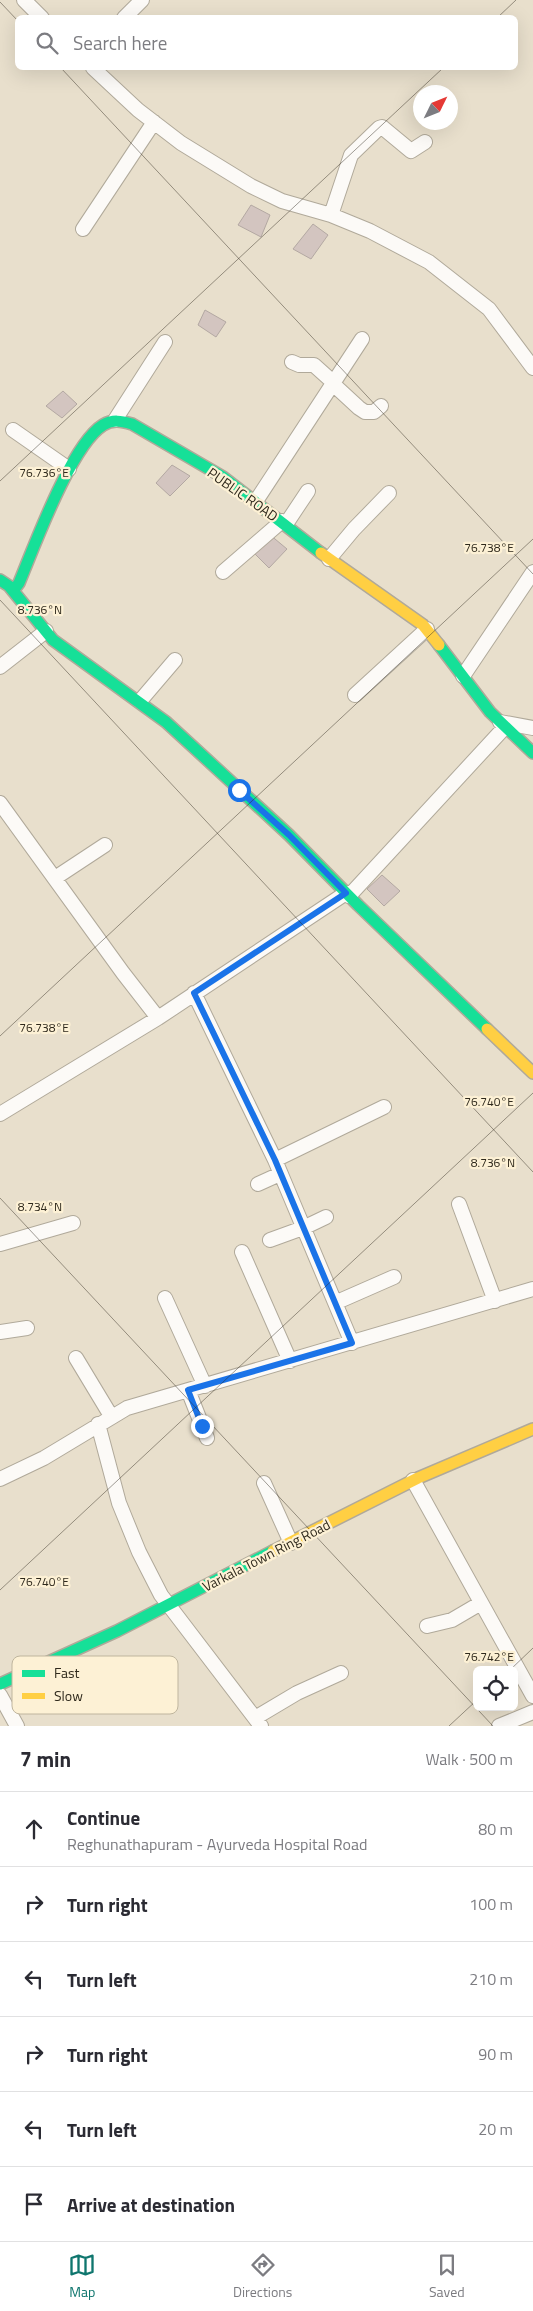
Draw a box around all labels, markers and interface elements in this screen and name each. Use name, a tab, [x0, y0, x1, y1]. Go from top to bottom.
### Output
search box	[15, 15, 518, 70]
text: Search here	[73, 28, 167, 57]
icon: search	[33, 29, 61, 57]
north arrow	[413, 85, 458, 130]
street label: PUBLIC ROAD	[203, 462, 283, 526]
text: 76.736°E	[19, 463, 69, 482]
text: 76.738°E	[464, 538, 514, 557]
text: 8.736°N	[18, 600, 62, 619]
route start	[228, 779, 251, 802]
text: 76.738°E	[19, 1018, 69, 1037]
text: 76.740°E	[464, 1092, 514, 1111]
text: 8.736°N	[471, 1153, 515, 1172]
text: 8.734°N	[18, 1197, 62, 1216]
route end	[191, 1415, 214, 1438]
street label: Varkala Town Ring Road	[198, 1514, 334, 1596]
text: 76.740°E	[19, 1572, 69, 1591]
text: 76.742°E	[464, 1647, 514, 1666]
legend	[12, 1656, 178, 1714]
text: Fast	[54, 1662, 79, 1683]
map controls	[473, 1666, 518, 1711]
button: locate	[473, 1666, 518, 1711]
text: Slow	[54, 1685, 83, 1706]
text: 7 min	[20, 1743, 71, 1775]
text: Walk · 500 m	[425, 1747, 513, 1771]
text: Continue	[67, 1803, 140, 1832]
icon: ahead	[20, 1815, 48, 1843]
text: 80 m	[478, 1817, 513, 1841]
text: Reghunathapuram - Ayurveda Hospital Road	[67, 1832, 368, 1856]
icon: right	[20, 1890, 48, 1918]
text: Turn right	[67, 1890, 148, 1919]
text: 100 m	[469, 1892, 513, 1916]
icon: left	[20, 1965, 48, 1993]
text: Turn left	[67, 1965, 137, 1994]
text: 210 m	[469, 1967, 513, 1991]
icon: right	[20, 2040, 48, 2068]
text: Turn right	[67, 2040, 148, 2069]
text: 90 m	[478, 2042, 513, 2066]
icon: left	[20, 2115, 48, 2143]
text: Turn left	[67, 2115, 137, 2144]
text: 20 m	[478, 2117, 513, 2141]
icon: arrive	[20, 2190, 48, 2218]
text: Arrive at destination	[67, 2190, 235, 2219]
tab: Map	[68, 2251, 96, 2302]
tab: Directions	[233, 2251, 292, 2302]
tab: Saved	[429, 2251, 465, 2302]

